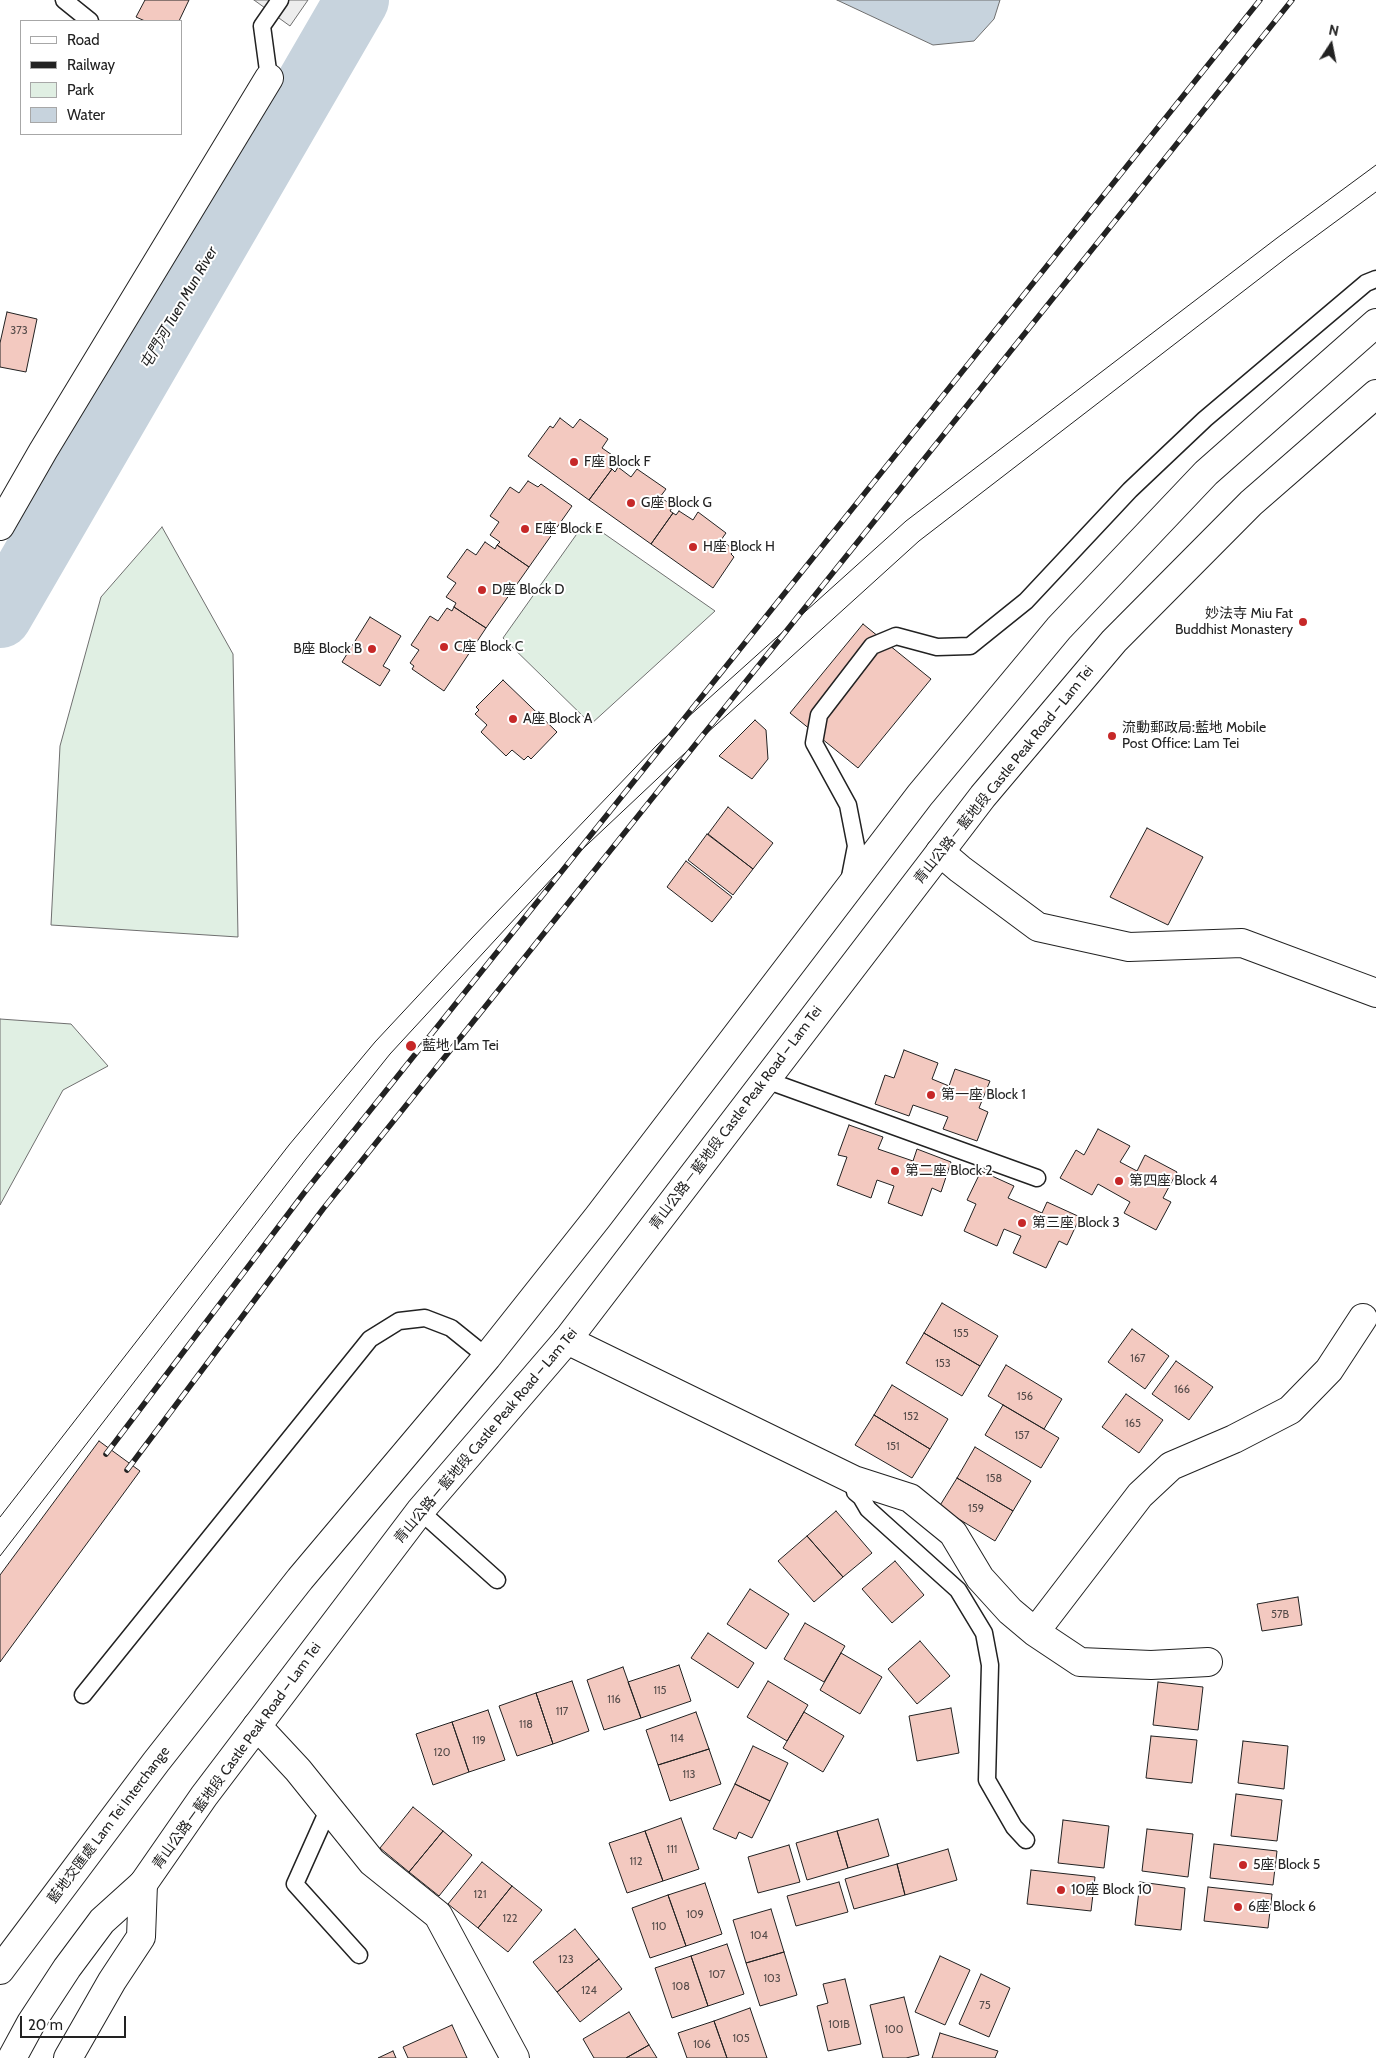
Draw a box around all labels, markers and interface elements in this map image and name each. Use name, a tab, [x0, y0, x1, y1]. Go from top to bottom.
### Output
legend	[20, 20, 182, 135]
north arrow	[1306, 20, 1356, 70]
text: N	[1327, 20, 1340, 40]
text: Road	[67, 31, 100, 49]
text: Railway	[67, 56, 115, 74]
text: Park	[67, 81, 94, 99]
text: Water	[67, 106, 105, 124]
water label: 屯門河 Tuen Mun River	[137, 243, 221, 373]
house number: 373	[10, 324, 28, 338]
place label: F座 Block F	[584, 454, 651, 470]
marker: F座 Block F	[568, 456, 580, 468]
place label: G座 Block G	[641, 495, 712, 511]
marker: G座 Block G	[625, 497, 637, 509]
place label: E座 Block E	[535, 521, 603, 537]
marker: E座 Block E	[519, 523, 531, 535]
place label: H座 Block H	[703, 539, 775, 555]
marker: H座 Block H	[687, 541, 699, 553]
place label: D座 Block D	[492, 582, 564, 598]
marker: D座 Block D	[476, 584, 488, 596]
place label: 妙法寺 Miu Fat Buddhist Monastery	[1175, 606, 1293, 638]
marker: 妙法寺 Miu Fat Buddhist Monastery	[1297, 616, 1309, 628]
place label: C座 Block C	[454, 639, 523, 655]
place label: B座 Block B	[293, 641, 362, 657]
marker: C座 Block C	[438, 641, 450, 653]
marker: B座 Block B	[366, 643, 378, 655]
street label: 青山公路－藍地段 Castle Peak Road – Lam Tei	[911, 663, 1097, 887]
place label: A座 Block A	[523, 711, 592, 727]
marker: A座 Block A	[507, 713, 519, 725]
place label: 流動郵政局:藍地 Mobile Post Office: Lam Tei	[1122, 720, 1266, 752]
marker: 流動郵政局:藍地 Mobile Post Office: Lam Tei	[1106, 730, 1118, 742]
street label: 青山公路－藍地段 Castle Peak Road – Lam Tei	[646, 1003, 826, 1233]
place label: 藍地 Lam Tei	[422, 1038, 499, 1054]
marker: 藍地 Lam Tei	[404, 1039, 418, 1053]
place label: 第一座 Block 1	[941, 1087, 1026, 1103]
marker: 第一座 Block 1	[925, 1089, 937, 1101]
place label: 第二座 Block 2	[905, 1163, 992, 1179]
marker: 第二座 Block 2	[889, 1165, 901, 1177]
place label: 第四座 Block 4	[1129, 1173, 1217, 1189]
marker: 第四座 Block 4	[1113, 1175, 1125, 1187]
place label: 第三座 Block 3	[1032, 1215, 1120, 1231]
marker: 第三座 Block 3	[1016, 1217, 1028, 1229]
street label: 青山公路－藍地段 Castle Peak Road – Lam Tei	[391, 1325, 581, 1547]
house number: 155	[953, 1327, 969, 1341]
house number: 167	[1130, 1352, 1146, 1366]
house number: 153	[935, 1357, 951, 1371]
house number: 166	[1174, 1383, 1190, 1397]
house number: 156	[1017, 1390, 1033, 1404]
house number: 152	[903, 1410, 919, 1424]
house number: 165	[1125, 1417, 1141, 1431]
house number: 157	[1014, 1429, 1030, 1443]
house number: 151	[886, 1440, 900, 1454]
house number: 158	[986, 1472, 1002, 1486]
house number: 159	[968, 1502, 984, 1516]
house number: 57B	[1271, 1608, 1289, 1622]
street label: 青山公路－藍地段 Castle Peak Road – Lam Tei	[149, 1640, 325, 1872]
house number: 115	[653, 1684, 667, 1698]
house number: 116	[607, 1693, 621, 1707]
house number: 117	[556, 1705, 568, 1719]
house number: 118	[519, 1718, 533, 1732]
house number: 114	[670, 1732, 684, 1746]
house number: 119	[472, 1734, 486, 1748]
street label: 藍地交匯處 Lam Tei Interchange	[45, 1743, 173, 1907]
house number: 120	[433, 1746, 451, 1760]
house number: 113	[682, 1768, 696, 1782]
house number: 111	[667, 1843, 677, 1857]
house number: 112	[630, 1855, 642, 1869]
place label: 5座 Block 5	[1253, 1857, 1320, 1873]
marker: 5座 Block 5	[1237, 1859, 1249, 1871]
place label: 10座 Block 10	[1071, 1882, 1152, 1898]
marker: 10座 Block 10	[1055, 1884, 1067, 1896]
house number: 121	[474, 1888, 486, 1902]
place label: 6座 Block 6	[1248, 1899, 1316, 1915]
marker: 6座 Block 6	[1232, 1901, 1244, 1913]
house number: 109	[686, 1908, 704, 1922]
house number: 122	[502, 1912, 518, 1926]
house number: 110	[652, 1920, 666, 1934]
house number: 104	[750, 1929, 768, 1943]
house number: 123	[558, 1953, 574, 1967]
house number: 107	[709, 1968, 725, 1982]
house number: 103	[763, 1972, 781, 1986]
house number: 108	[672, 1980, 690, 1994]
house number: 124	[581, 1984, 597, 1998]
house number: 75	[979, 1999, 991, 2013]
scale bar	[22, 2006, 129, 2038]
text: 20 m	[28, 2016, 63, 2034]
house number: 101B	[828, 2018, 850, 2032]
house number: 100	[885, 2023, 903, 2037]
house number: 105	[732, 2032, 750, 2046]
house number: 106	[693, 2038, 711, 2052]

